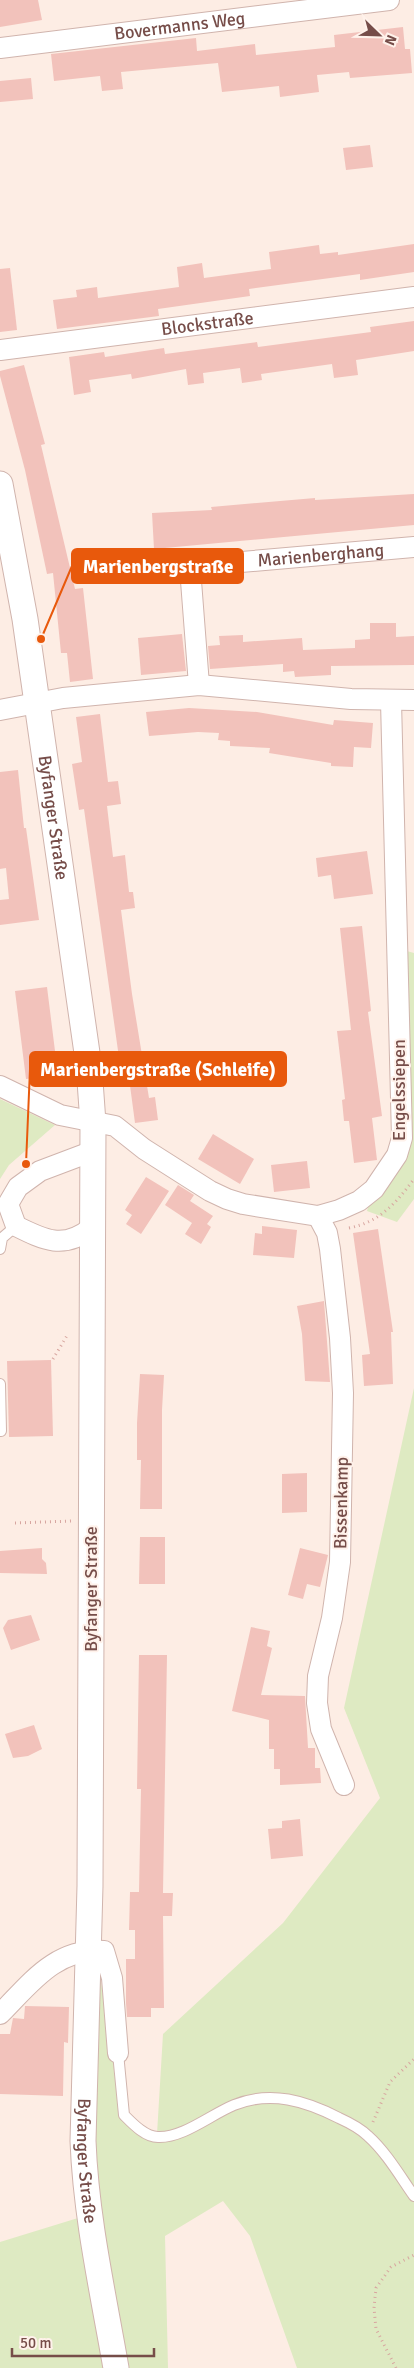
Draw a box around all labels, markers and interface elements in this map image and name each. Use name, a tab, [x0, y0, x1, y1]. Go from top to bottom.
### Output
street label: Bovermanns Weg	[113, 7, 246, 45]
north arrow	[354, 10, 404, 60]
text: N	[381, 32, 400, 48]
street label: Blockstraße	[160, 307, 255, 340]
street label: Marienberghang	[256, 539, 385, 572]
callout: Marienbergstraße	[72, 549, 243, 583]
text: Marienbergstraße	[83, 555, 233, 579]
street label: Byfanger Straße	[34, 754, 73, 881]
street label: Engelssiepen	[388, 1039, 410, 1141]
callout: Marienbergstraße (Schleife)	[30, 1052, 286, 1086]
text: Marienbergstraße (Schleife)	[40, 1058, 276, 1082]
street label: Bissenkamp	[329, 1457, 353, 1549]
street label: Byfanger Straße	[80, 1526, 102, 1652]
street label: Byfanger Straße	[72, 2098, 102, 2225]
scale bar	[12, 2326, 155, 2358]
text: 50 m	[20, 2334, 51, 2352]

